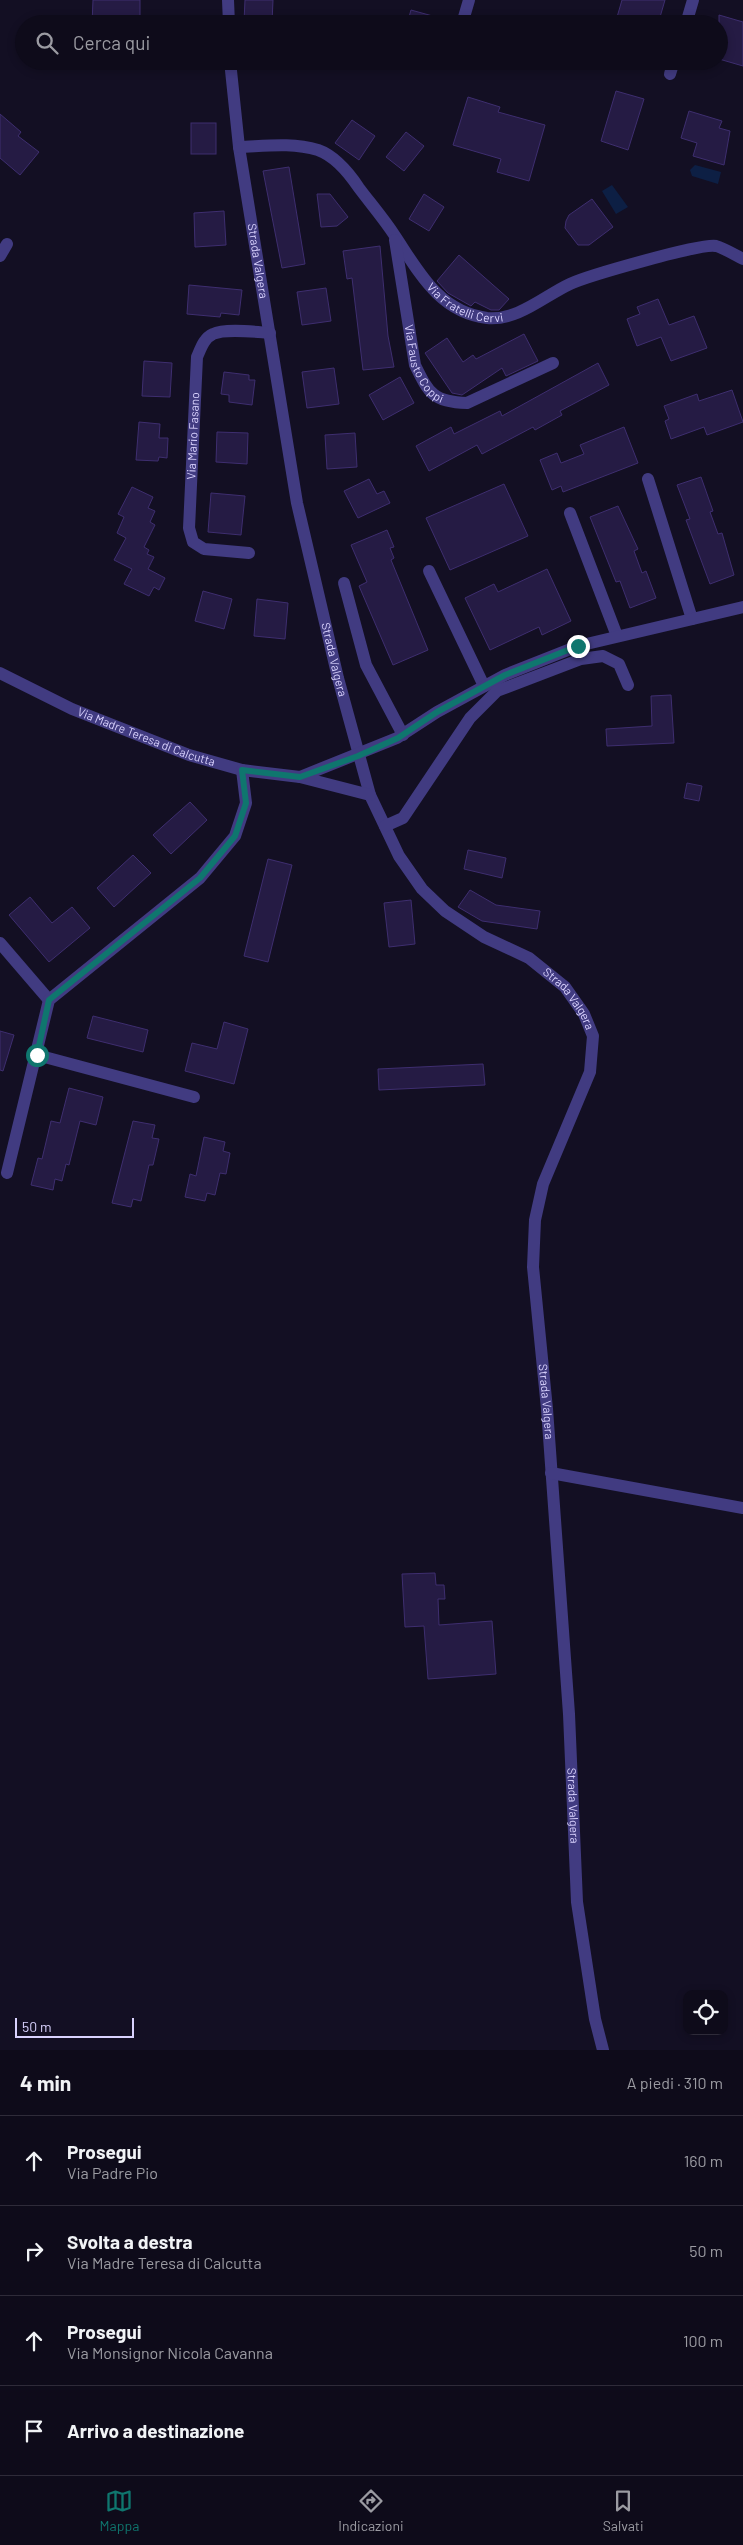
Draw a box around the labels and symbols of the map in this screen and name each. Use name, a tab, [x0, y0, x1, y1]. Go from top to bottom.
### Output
street label: Strada Valgera	[246, 222, 272, 299]
street label: Via Fratelli Cervi	[424, 279, 504, 324]
street label: Via Fausto Coppi	[403, 323, 446, 405]
street label: Via Mario Fasano	[183, 392, 201, 480]
street label: Strada Valgera	[319, 621, 351, 698]
route end	[567, 635, 590, 658]
street label: Via Madre Teresa di Calcutta	[76, 704, 217, 768]
street label: Strada Valgera	[541, 964, 598, 1031]
route start	[26, 1044, 49, 1067]
street label: Strada Valgera	[537, 1363, 557, 1440]
street label: Strada Valgera	[565, 1767, 583, 1844]
scale bar	[15, 2015, 134, 2038]

